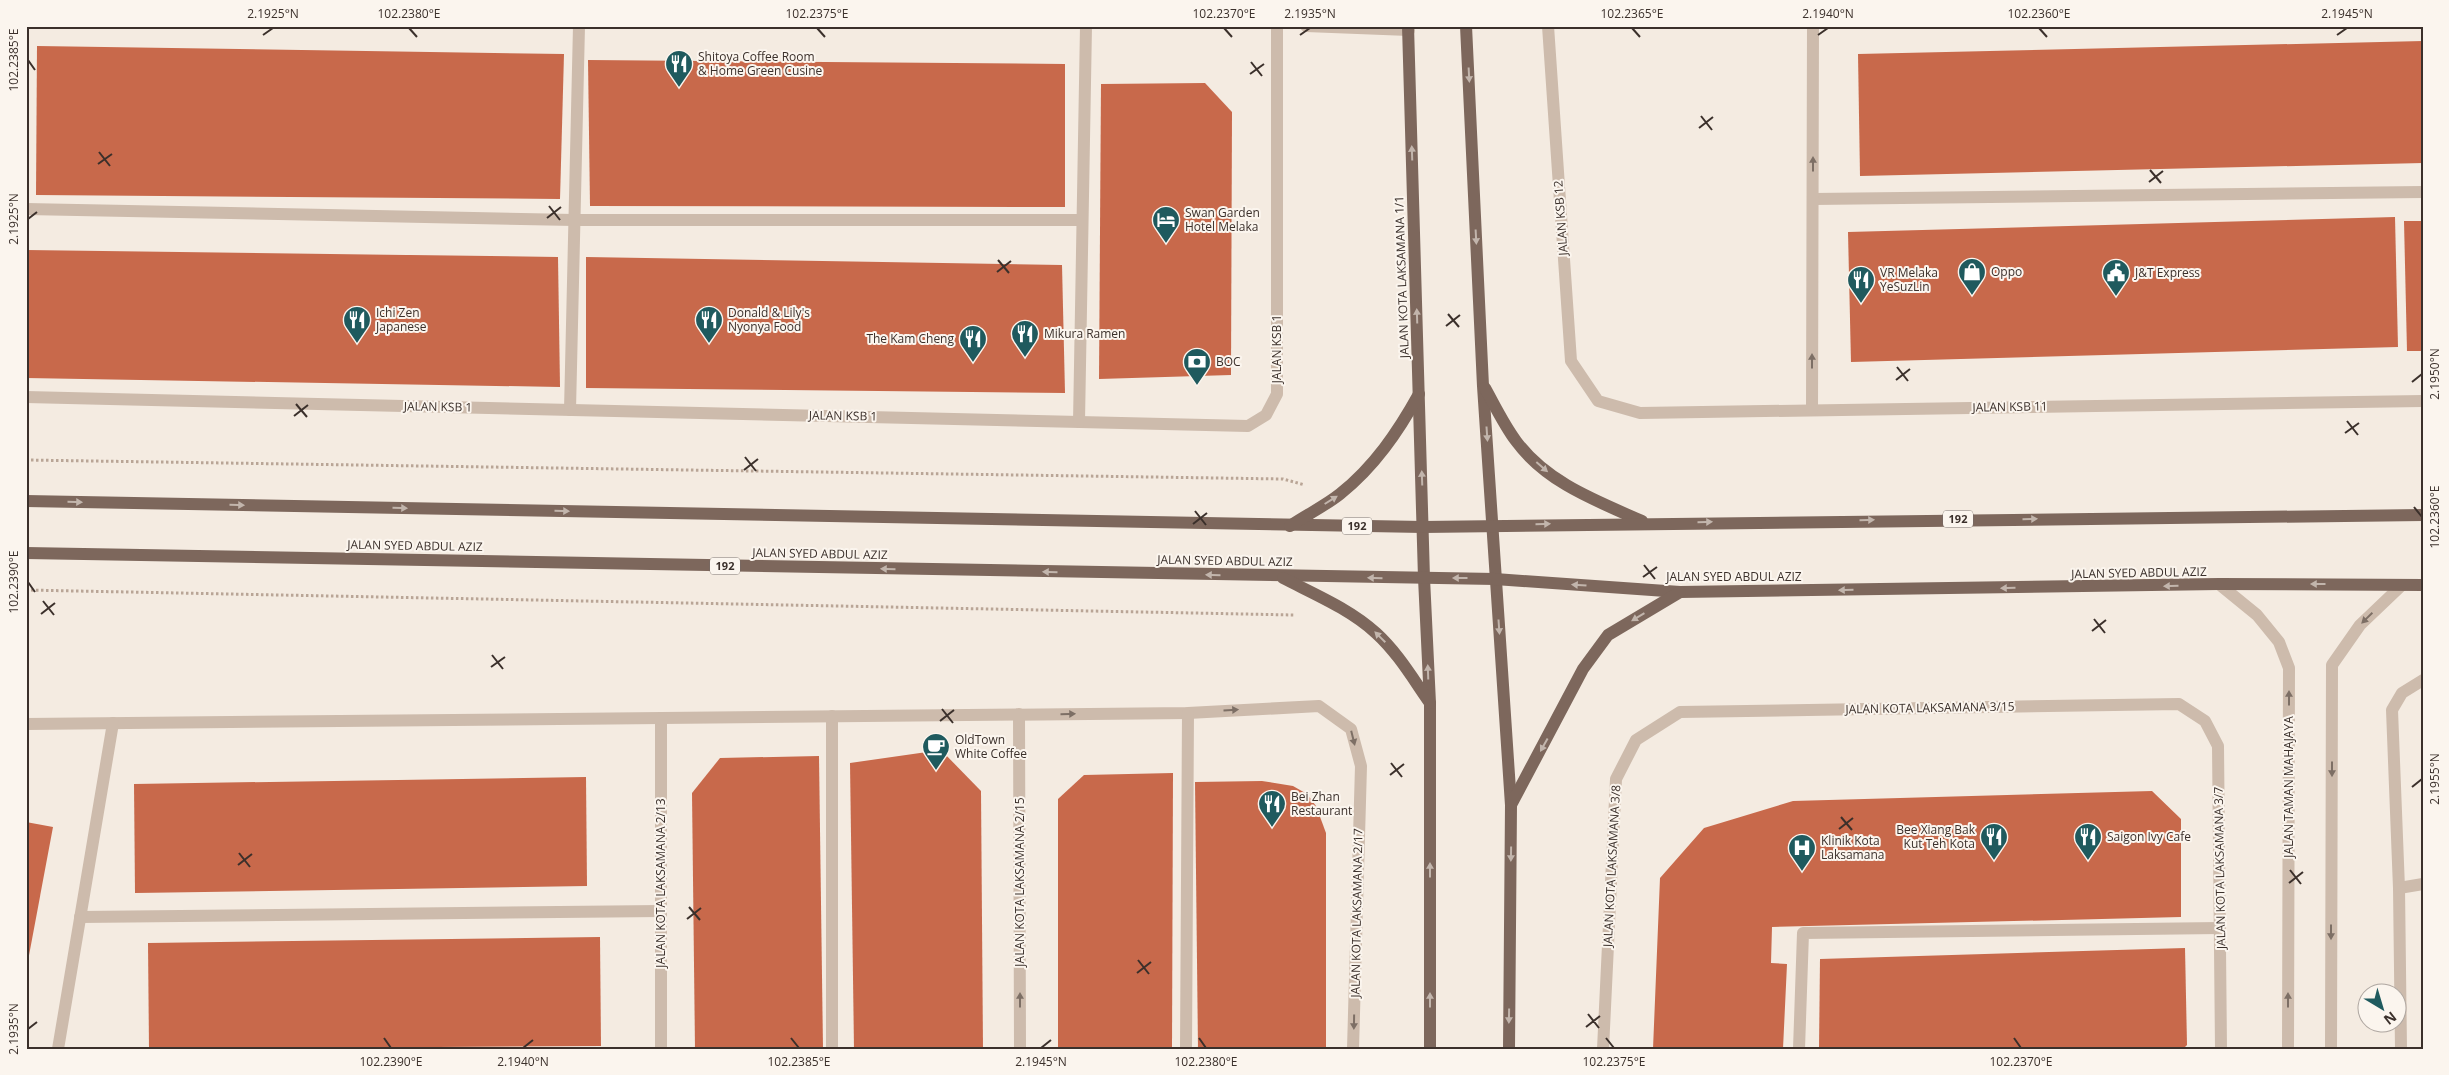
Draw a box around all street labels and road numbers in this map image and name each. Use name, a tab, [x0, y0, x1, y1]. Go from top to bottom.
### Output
street label: JALAN KSB 12	[1549, 180, 1572, 257]
street label: JALAN KOTA LAKSAMANA 1/1	[1390, 196, 1413, 359]
street label: JALAN KSB 1	[1268, 315, 1285, 384]
street label: JALAN KSB 1	[403, 397, 472, 416]
street label: JALAN KSB 11	[1971, 397, 2048, 416]
street label: JALAN KSB 1	[808, 406, 877, 425]
road number: 192	[1943, 510, 1973, 528]
road number: 192	[1342, 518, 1372, 534]
street label: JALAN SYED ABDUL AZIZ	[346, 536, 483, 555]
street label: JALAN SYED ABDUL AZIZ	[751, 544, 888, 563]
street label: JALAN SYED ABDUL AZIZ	[1156, 551, 1293, 570]
road number: 192	[710, 558, 740, 574]
street label: JALAN SYED ABDUL AZIZ	[2070, 563, 2207, 582]
street label: JALAN SYED ABDUL AZIZ	[1665, 568, 1802, 585]
street label: JALAN KOTA LAKSAMANA 3/15	[1844, 698, 2015, 717]
street label: JALAN TAMAN MAHAJAYA	[2280, 716, 2297, 859]
street label: JALAN KOTA LAKSAMANA 3/8	[1599, 784, 1624, 949]
street label: JALAN KOTA LAKSAMANA 3/7	[2210, 787, 2229, 950]
street label: JALAN KOTA LAKSAMANA 2/15	[1011, 797, 1028, 968]
street label: JALAN KOTA LAKSAMANA 2/13	[652, 798, 669, 969]
street label: JALAN KOTA LAKSAMANA 2/17	[1347, 828, 1366, 999]

